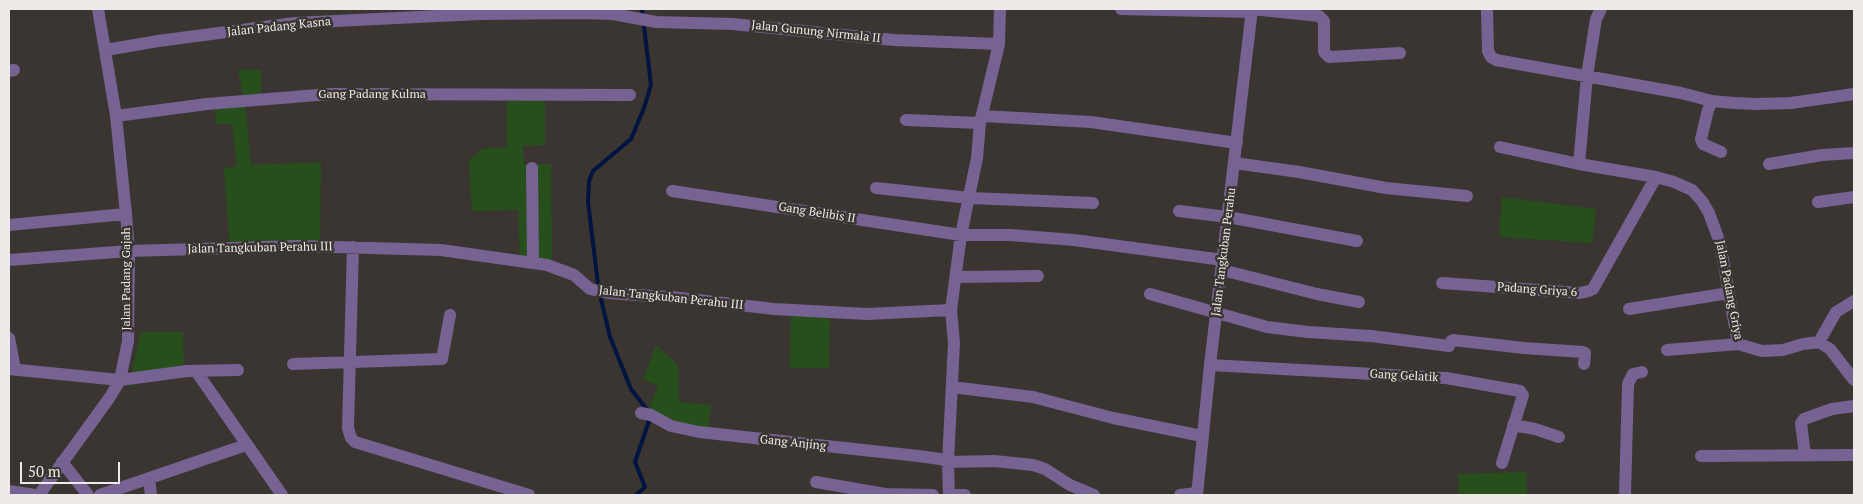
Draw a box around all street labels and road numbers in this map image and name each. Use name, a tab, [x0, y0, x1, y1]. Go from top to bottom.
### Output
street label: Jalan Padang Kasna	[226, 14, 332, 40]
street label: Jalan Gunung Nirmala II	[751, 18, 881, 46]
street label: Gang Padang Kulma	[318, 88, 426, 102]
street label: Jalan Tangkuban Perahu	[1209, 187, 1239, 317]
street label: Gang Belibis II	[777, 200, 857, 226]
street label: Jalan Padang Gajah	[120, 227, 134, 331]
street label: Jalan Padang Griya	[1712, 239, 1746, 341]
street label: Jalan Tangkuban Perahu III	[187, 240, 333, 256]
street label: Padang Griya 6	[1497, 280, 1577, 300]
street label: Jalan Tangkuban Perahu III	[598, 283, 744, 313]
street label: Gang Gelatik	[1369, 367, 1439, 385]
street label: Gang Anjing	[759, 432, 827, 454]

